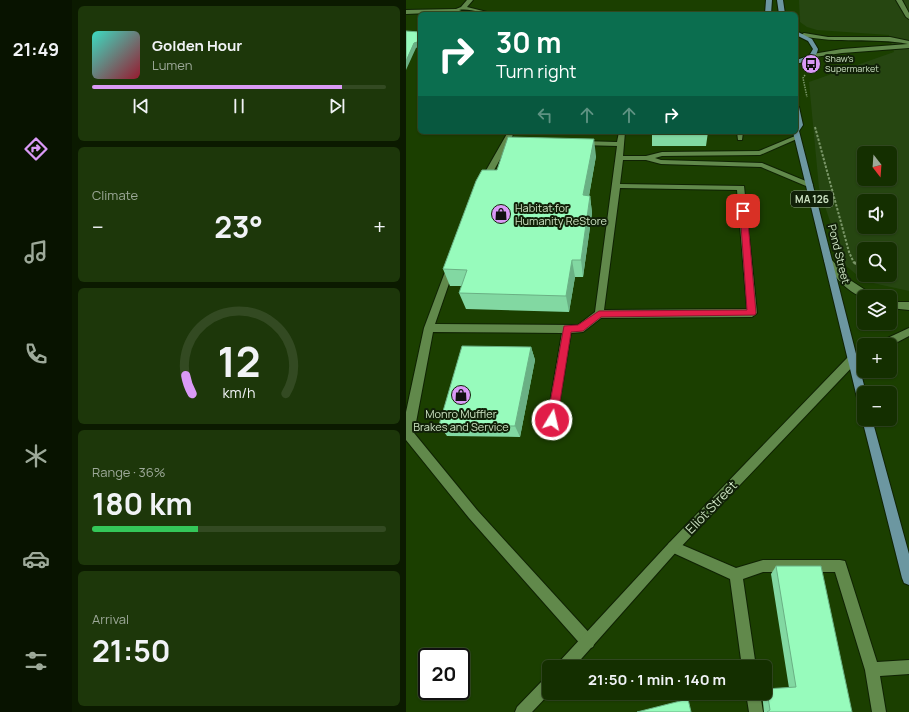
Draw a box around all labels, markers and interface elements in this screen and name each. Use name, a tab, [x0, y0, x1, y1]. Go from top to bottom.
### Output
text: 30 m	[496, 23, 561, 61]
icon: right	[430, 28, 482, 80]
text: Golden Hour	[152, 35, 242, 56]
text: 21:49	[13, 37, 59, 61]
place label: Shaw's Supermarket	[825, 52, 879, 75]
bus stop icon: Shaw's Supermarket	[800, 53, 822, 75]
text: Lumen	[152, 56, 192, 74]
text: Turn right	[496, 59, 577, 83]
icon: previous	[130, 95, 152, 117]
icon: pause	[228, 95, 250, 117]
icon: next	[326, 95, 348, 117]
icon: left	[534, 104, 556, 126]
icon: ahead	[576, 104, 598, 126]
icon: ahead	[618, 104, 640, 126]
icon: right	[660, 104, 682, 126]
icon: directions	[22, 135, 50, 163]
north arrow	[857, 146, 897, 186]
map controls	[857, 146, 897, 426]
text: Climate	[92, 186, 138, 204]
road number: MA 126	[791, 191, 833, 207]
pin	[726, 194, 760, 228]
button: sound	[857, 194, 897, 234]
place label: Habitat for Humanity ReStore	[515, 200, 608, 228]
icon: arrive	[732, 200, 754, 222]
shop icon: Habitat for Humanity ReStore	[490, 203, 512, 225]
text: 23°	[214, 206, 263, 247]
text: −	[92, 212, 104, 242]
text: +	[373, 212, 386, 242]
street label: Pond Street	[825, 223, 854, 285]
icon: music	[22, 238, 50, 266]
button: search	[857, 242, 897, 282]
button: layers	[857, 290, 897, 330]
text: 12	[218, 333, 261, 389]
button: +	[857, 338, 897, 378]
icon: phone	[22, 340, 50, 368]
text: km/h	[222, 383, 256, 402]
shop icon: Monro Muffler Brakes and Service	[450, 384, 472, 406]
button: −	[857, 386, 897, 426]
position arrow	[531, 399, 573, 441]
place label: Monro Muffler Brakes and Service	[413, 406, 509, 434]
icon: climate	[22, 442, 50, 470]
text: Range · 36%	[92, 463, 166, 481]
street label: Eliot Street	[681, 477, 741, 537]
text: 180 km	[92, 483, 192, 524]
icon: car	[22, 545, 50, 573]
text: Arrival	[92, 610, 129, 628]
text: 21:50	[92, 630, 171, 671]
icon: filters	[22, 647, 50, 675]
speed limit sign: 20	[418, 648, 470, 700]
text: 21:50 · 1 min · 140 m	[588, 669, 726, 690]

